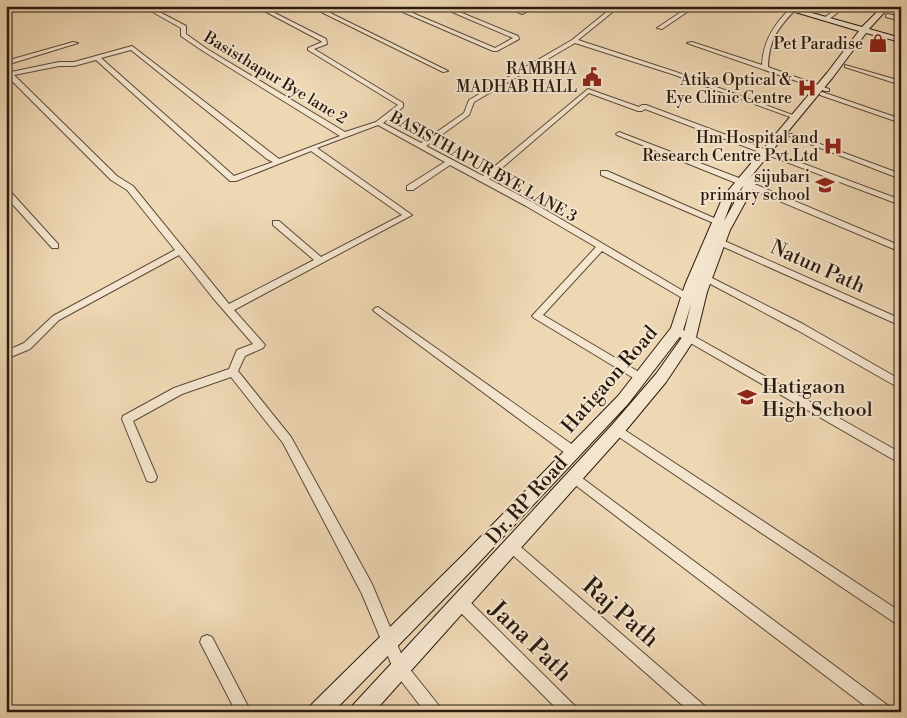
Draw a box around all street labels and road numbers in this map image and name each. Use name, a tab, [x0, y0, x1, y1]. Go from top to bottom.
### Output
street label: Basisthapur Bye lane 2	[199, 27, 351, 129]
street label: BASISTHAPUR BYE LANE 3	[386, 107, 581, 227]
street label: Natun Path	[766, 235, 869, 299]
street label: Hatigaon Road	[557, 321, 664, 439]
street label: Dr. RP Road	[481, 451, 574, 550]
street label: Raj Path	[576, 571, 665, 654]
street label: Jana Path	[482, 594, 578, 689]

